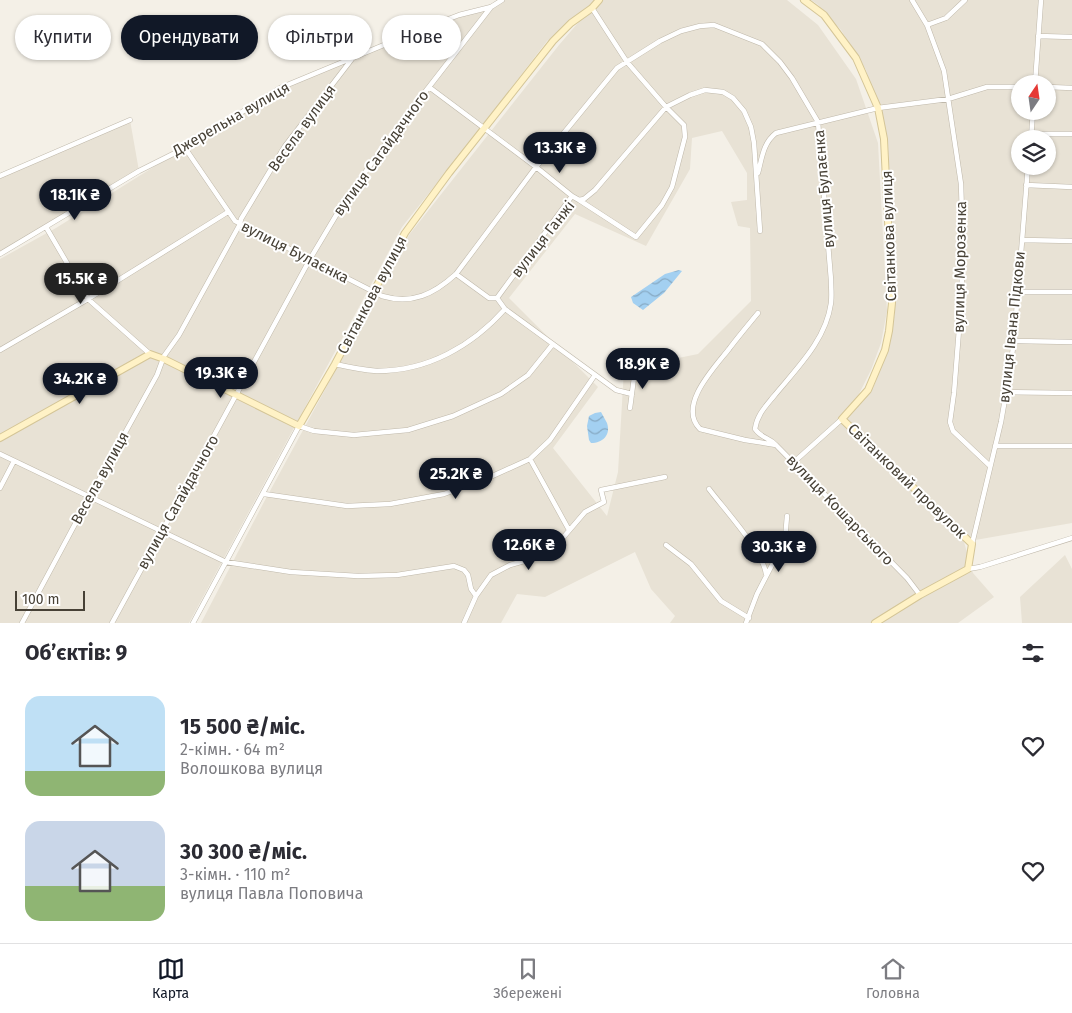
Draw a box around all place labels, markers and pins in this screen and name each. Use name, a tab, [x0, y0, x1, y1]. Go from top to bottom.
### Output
pin: 13.3K ₴	[514, 132, 606, 174]
pin: 18.1K ₴	[29, 178, 121, 221]
pin: 15.5K ₴	[35, 262, 127, 305]
pin: 18.9K ₴	[597, 348, 689, 390]
pin: 19.3K ₴	[175, 356, 267, 399]
pin: 34.2K ₴	[34, 362, 126, 405]
pin: 25.2K ₴	[410, 458, 502, 500]
pin: 12.6K ₴	[483, 528, 575, 571]
pin: 30.3K ₴	[733, 530, 825, 573]

